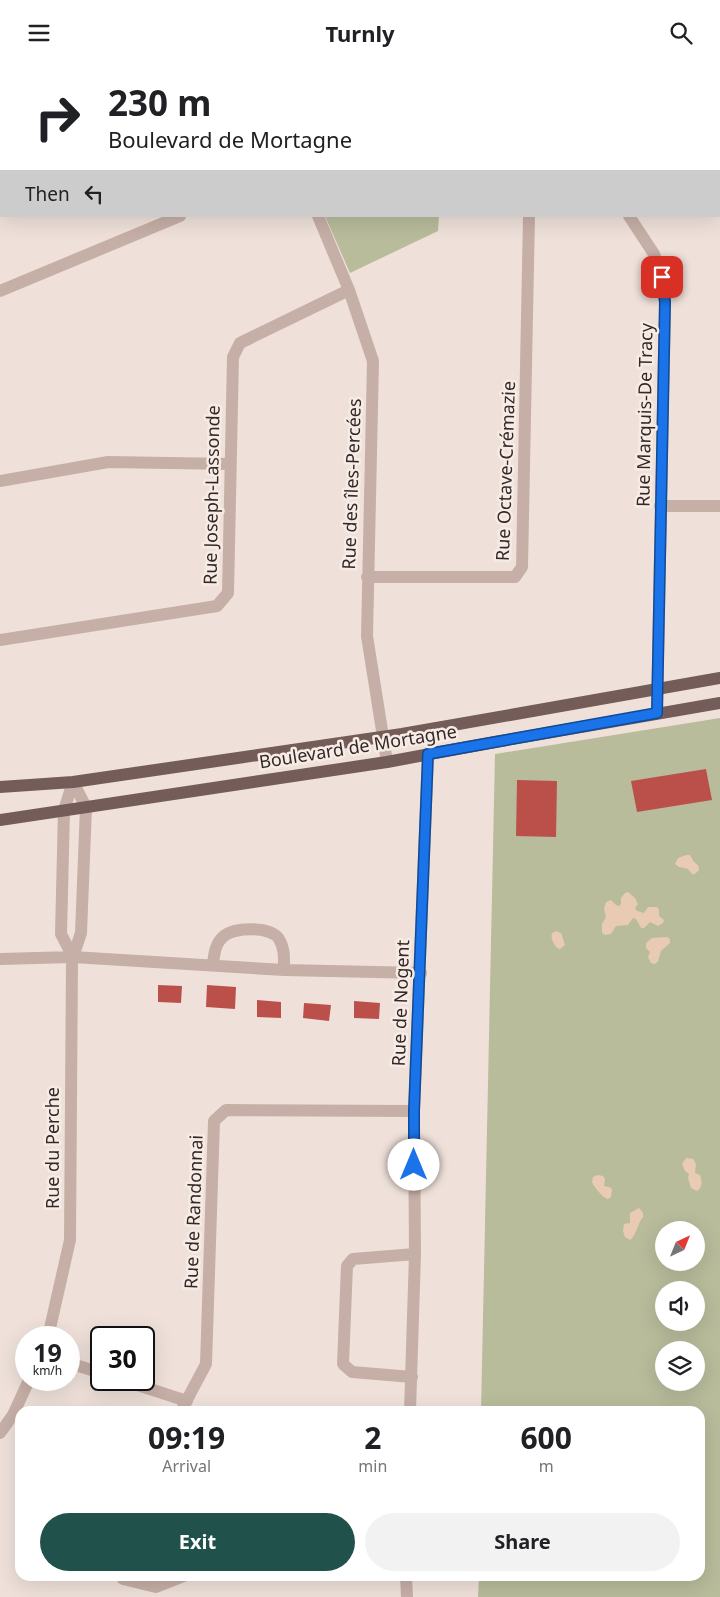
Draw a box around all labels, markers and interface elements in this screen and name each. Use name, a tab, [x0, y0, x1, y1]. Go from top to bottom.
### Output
text: Turnly	[325, 18, 395, 48]
icon: menu	[25, 19, 53, 47]
icon: search	[667, 19, 695, 47]
text: 230 m	[108, 79, 211, 126]
icon: right	[25, 85, 90, 150]
text: Boulevard de Mortagne	[108, 124, 352, 154]
icon: left	[80, 180, 108, 208]
text: Then	[25, 181, 70, 207]
pin	[641, 256, 683, 298]
icon: arrive	[648, 263, 676, 291]
street label: Rue Marquis-De Tracy	[630, 322, 658, 507]
street label: Rue Octave-Crémazie	[490, 380, 520, 561]
street label: Rue des îles-Percées	[336, 398, 366, 570]
street label: Rue Joseph-Lassonde	[197, 405, 225, 585]
street label: Boulevard de Mortagne	[257, 719, 458, 773]
street label: Rue de Nogent	[386, 939, 414, 1067]
street label: Rue du Perche	[40, 1087, 64, 1209]
street label: Rue de Randonnai	[178, 1134, 208, 1290]
position arrow	[387, 1138, 439, 1190]
north arrow	[655, 1221, 705, 1271]
map controls	[655, 1221, 705, 1391]
button: sound	[655, 1281, 705, 1331]
speed limit sign: 30	[90, 1326, 155, 1391]
text: 19	[33, 1335, 62, 1369]
button: layers	[655, 1341, 705, 1391]
text: km/h	[33, 1362, 62, 1379]
text: 09:19	[148, 1417, 225, 1458]
text: 2	[364, 1417, 381, 1458]
text: 600	[520, 1417, 572, 1458]
text: Arrival	[162, 1455, 211, 1477]
text: min	[358, 1455, 387, 1477]
text: m	[539, 1455, 554, 1477]
button: Exit	[40, 1513, 355, 1571]
button: Share	[365, 1513, 680, 1571]

